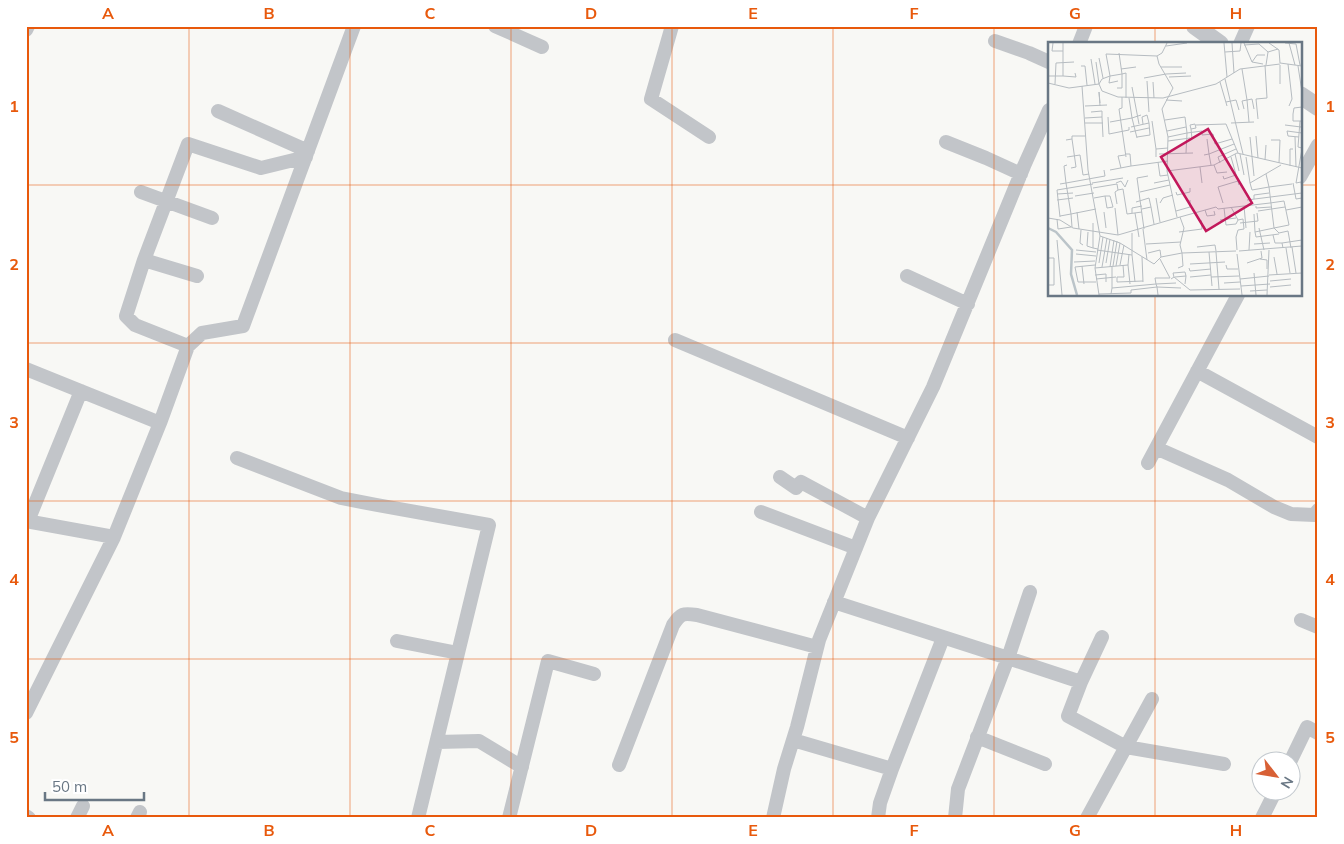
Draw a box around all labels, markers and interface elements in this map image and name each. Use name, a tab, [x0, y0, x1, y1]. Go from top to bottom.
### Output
text: A	[102, 3, 114, 23]
text: B	[263, 3, 275, 23]
text: C	[425, 3, 436, 23]
text: D	[585, 3, 597, 23]
text: E	[748, 3, 758, 23]
text: F	[909, 3, 919, 23]
text: G	[1069, 3, 1081, 23]
text: H	[1230, 3, 1242, 23]
inset map	[1048, 42, 1302, 296]
text: 1	[9, 96, 19, 116]
text: 1	[1325, 96, 1335, 116]
text: 2	[9, 254, 19, 274]
text: 2	[1325, 254, 1335, 274]
text: 3	[9, 412, 19, 432]
text: 3	[1325, 412, 1335, 432]
text: 4	[9, 569, 19, 589]
text: 4	[1325, 569, 1335, 589]
text: 5	[9, 727, 19, 747]
text: 5	[1325, 727, 1335, 747]
north arrow	[1252, 752, 1302, 802]
scale bar	[45, 769, 144, 801]
text: N	[1277, 774, 1298, 792]
text: 50 m	[52, 777, 87, 796]
text: A	[102, 820, 114, 840]
text: B	[263, 820, 275, 840]
text: C	[425, 820, 436, 840]
text: D	[585, 820, 597, 840]
text: E	[748, 820, 758, 840]
text: F	[909, 820, 919, 840]
text: G	[1069, 820, 1081, 840]
text: H	[1230, 820, 1242, 840]

